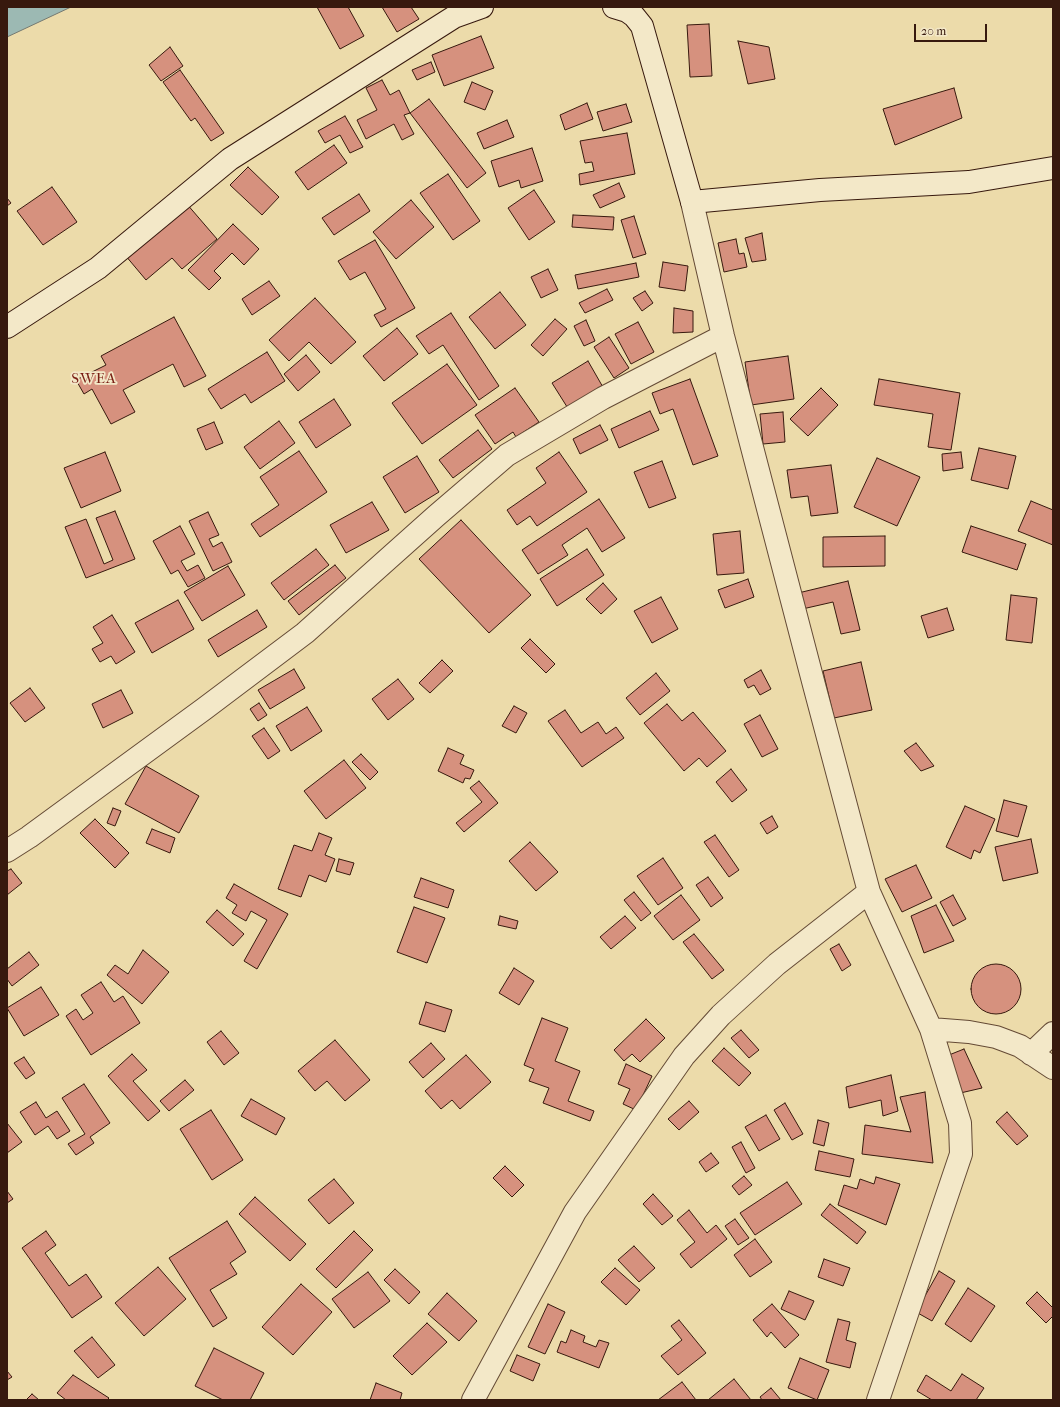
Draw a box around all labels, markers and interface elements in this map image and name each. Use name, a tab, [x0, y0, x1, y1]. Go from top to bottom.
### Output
scale bar	[916, 16, 989, 42]
text: 20 m	[921, 24, 946, 38]
district label: SWEA	[71, 370, 117, 388]

